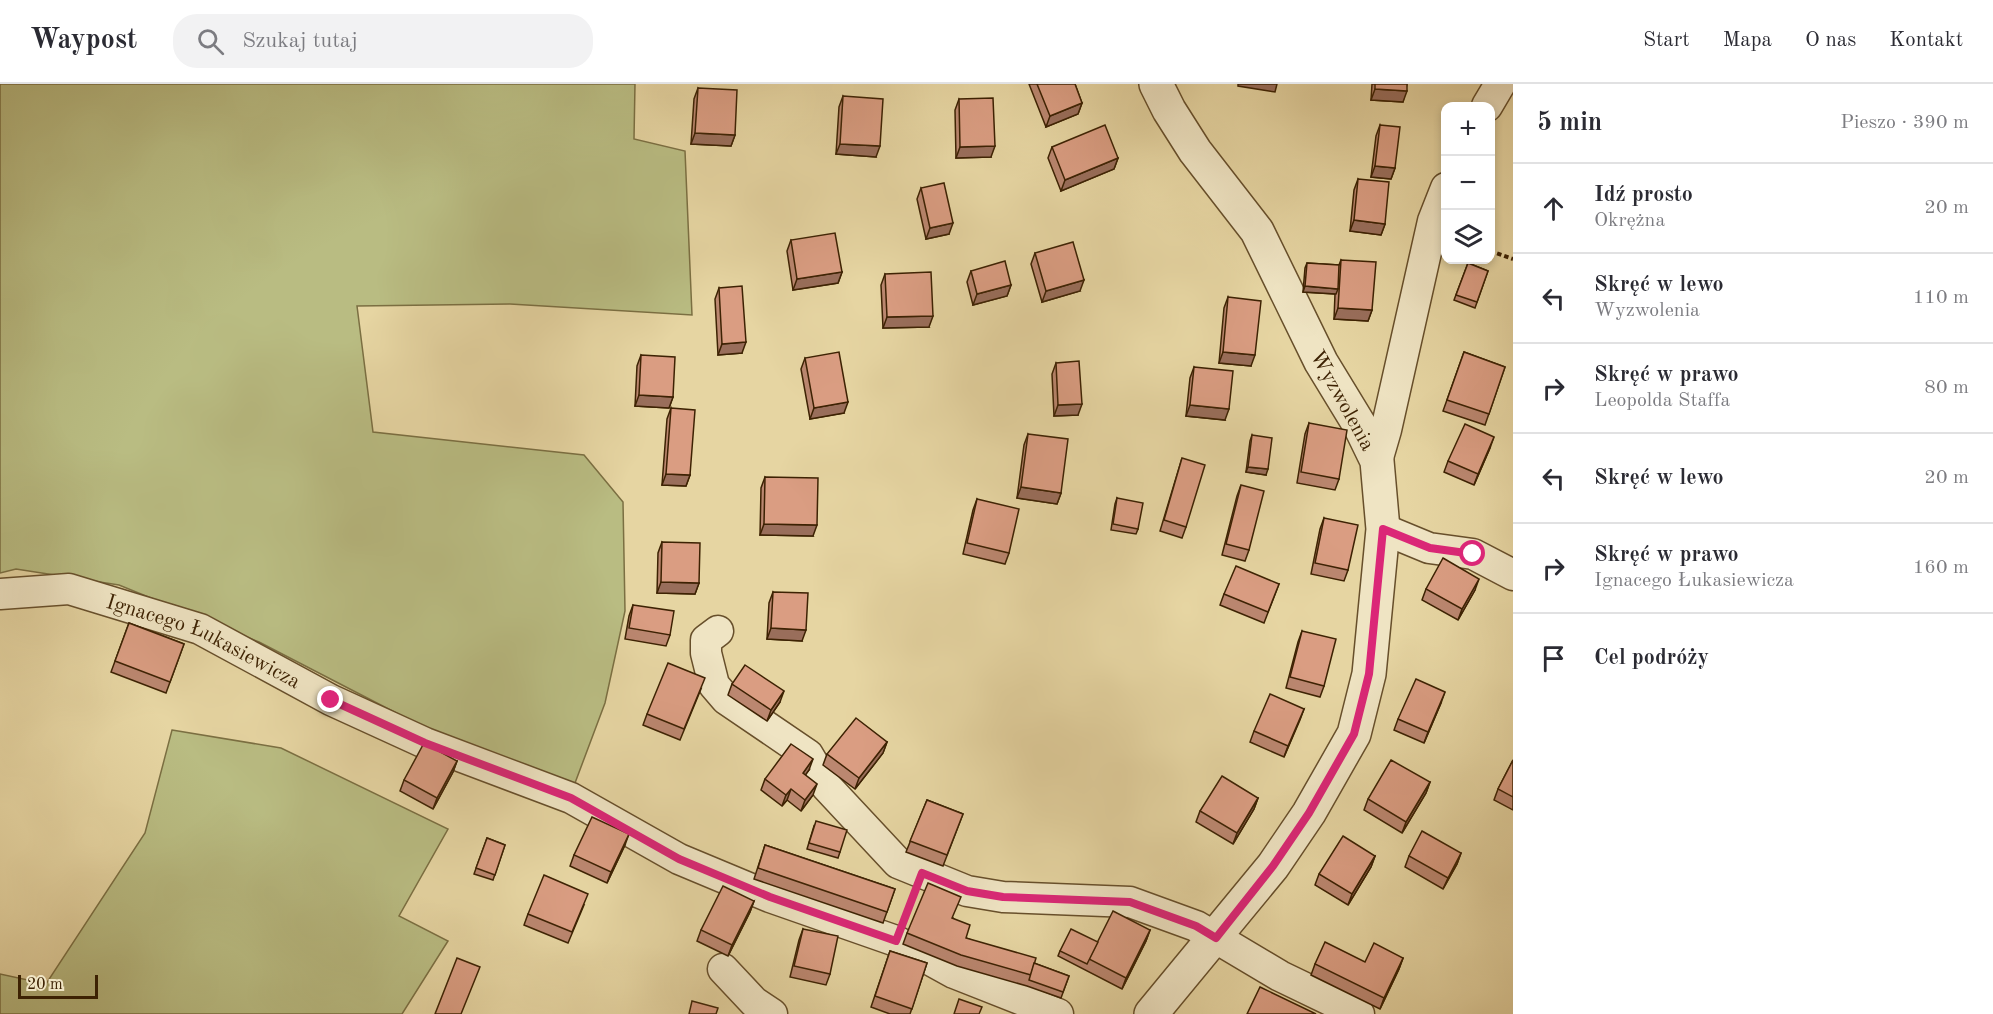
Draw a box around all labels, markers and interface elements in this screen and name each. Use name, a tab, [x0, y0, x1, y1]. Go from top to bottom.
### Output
search box	[173, 14, 593, 68]
icon: search	[194, 25, 227, 58]
text: Waypost	[30, 27, 137, 55]
text: Szukaj tutaj	[242, 30, 358, 52]
text: Start	[1643, 30, 1690, 51]
text: Mapa	[1723, 30, 1772, 51]
text: O nas	[1805, 30, 1856, 51]
text: Kontakt	[1889, 30, 1963, 51]
map controls	[1441, 102, 1495, 264]
button: +	[1441, 102, 1495, 156]
text: 5 min	[1537, 110, 1602, 136]
text: Pieszo · 390 m	[1840, 113, 1969, 133]
button: −	[1441, 156, 1495, 210]
text: Idź prosto	[1594, 184, 1693, 206]
icon: ahead	[1537, 192, 1570, 225]
text: 20 m	[1924, 198, 1969, 218]
button: layers	[1441, 210, 1495, 264]
text: Okrężna	[1594, 211, 1665, 231]
text: Skręć w lewo	[1594, 274, 1724, 296]
icon: left	[1537, 282, 1570, 315]
text: 110 m	[1913, 288, 1969, 308]
text: Wyzwolenia	[1594, 301, 1700, 321]
street label: Wyzwolenia	[1306, 347, 1378, 454]
text: Skręć w prawo	[1594, 364, 1739, 386]
icon: right	[1537, 372, 1570, 405]
text: 80 m	[1924, 378, 1969, 398]
text: Leopolda Staffa	[1594, 391, 1730, 411]
icon: left	[1537, 462, 1570, 495]
text: Skręć w lewo	[1594, 467, 1724, 489]
text: 20 m	[1924, 468, 1969, 488]
route start	[1459, 540, 1485, 566]
text: Skręć w prawo	[1594, 544, 1739, 566]
icon: right	[1537, 552, 1570, 585]
text: 160 m	[1913, 558, 1969, 578]
text: Ignacego Łukasiewicza	[1594, 571, 1794, 591]
street label: Ignacego Łukasiewicza	[104, 592, 304, 693]
icon: arrive	[1537, 642, 1570, 675]
text: Cel podróży	[1594, 647, 1709, 669]
route end	[317, 686, 343, 712]
scale bar	[18, 972, 98, 1000]
text: 20 m	[27, 977, 63, 993]

